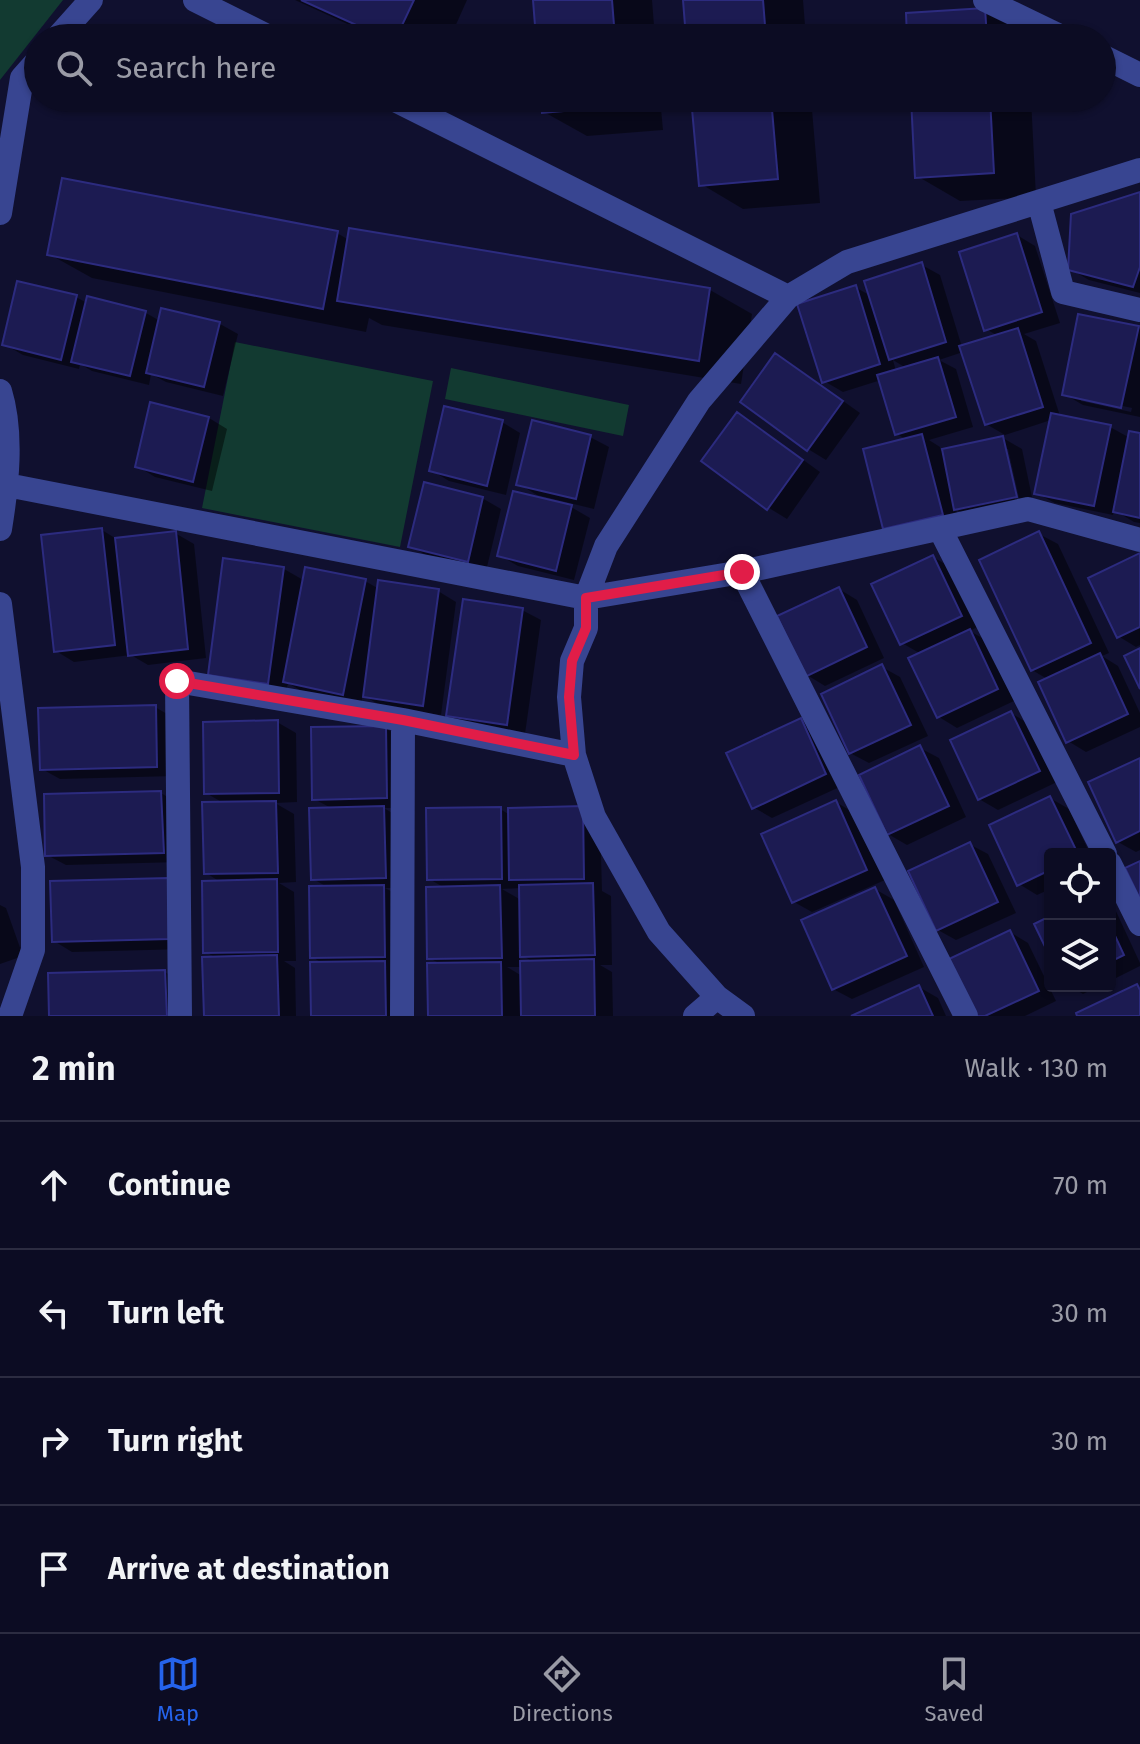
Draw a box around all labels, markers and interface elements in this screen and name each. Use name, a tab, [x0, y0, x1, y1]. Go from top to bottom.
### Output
search box	[24, 24, 1116, 112]
icon: search	[52, 46, 96, 90]
text: Search here	[116, 50, 276, 86]
route end	[724, 554, 760, 590]
route start	[159, 663, 195, 699]
map controls	[1044, 848, 1116, 992]
button: locate	[1044, 848, 1116, 920]
button: layers	[1044, 920, 1116, 992]
text: 2 min	[32, 1048, 116, 1089]
text: Walk · 130 m	[965, 1053, 1108, 1084]
icon: ahead	[32, 1163, 76, 1207]
text: Continue	[108, 1167, 231, 1203]
text: 70 m	[1053, 1170, 1108, 1201]
icon: left	[32, 1291, 76, 1335]
text: Turn left	[108, 1295, 224, 1331]
text: 30 m	[1051, 1298, 1108, 1329]
icon: right	[32, 1419, 76, 1463]
text: Turn right	[108, 1423, 243, 1459]
text: 30 m	[1051, 1426, 1108, 1457]
icon: arrive	[32, 1547, 76, 1591]
text: Arrive at destination	[108, 1551, 390, 1587]
tab: Map	[156, 1652, 200, 1727]
tab: Directions	[512, 1652, 613, 1727]
tab: Saved	[925, 1652, 984, 1727]

